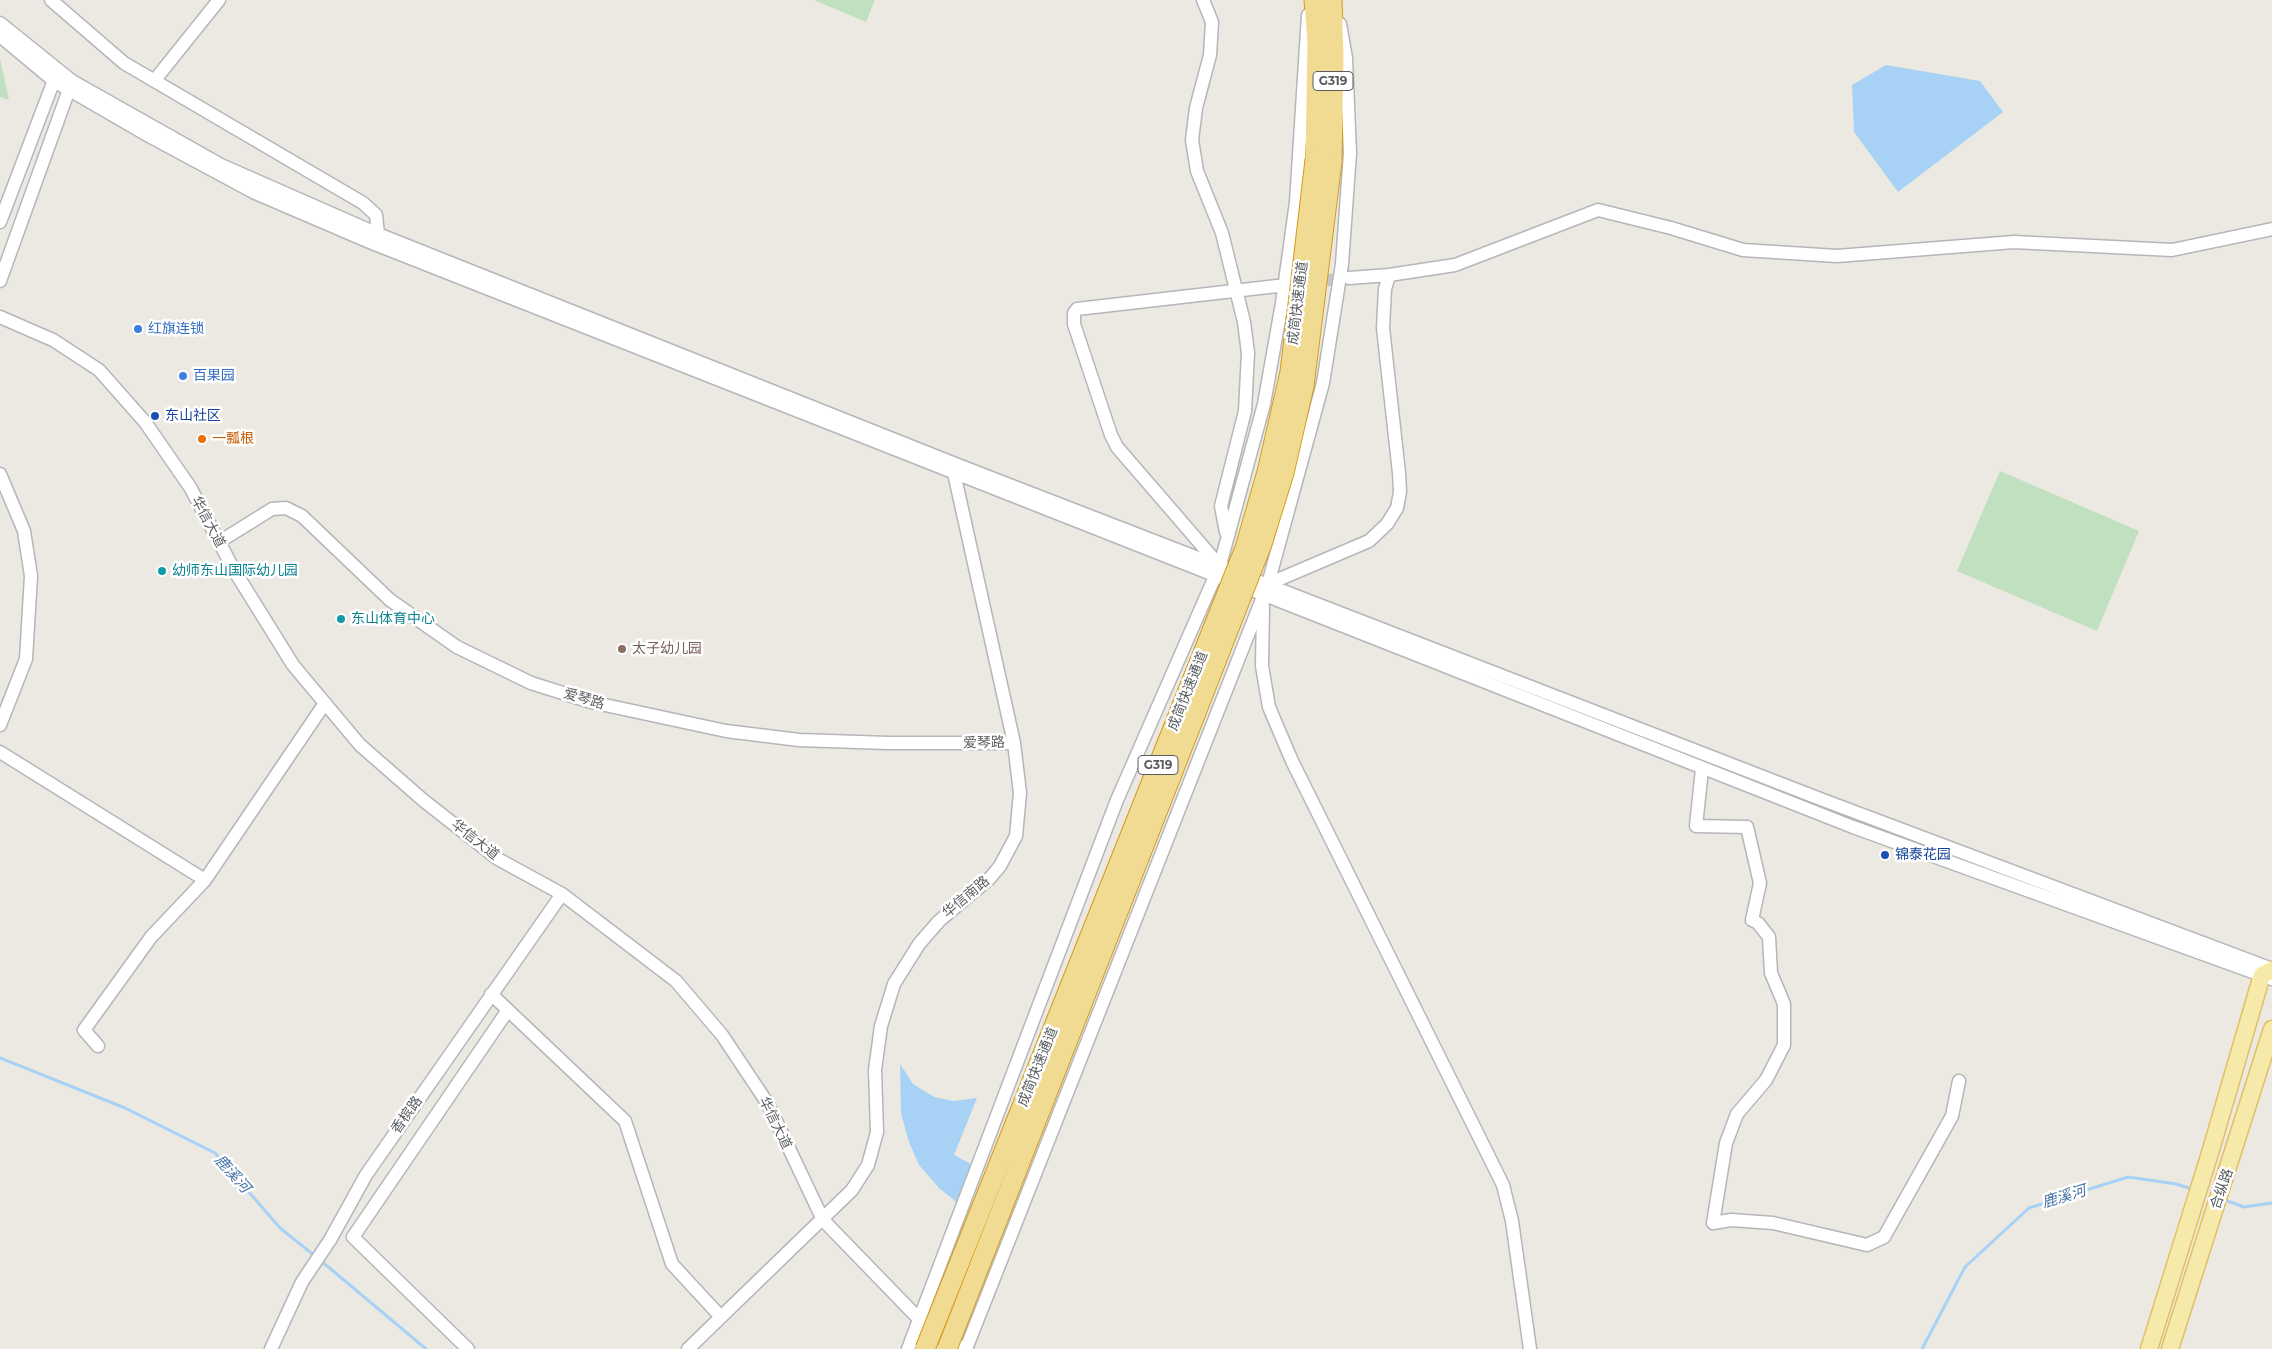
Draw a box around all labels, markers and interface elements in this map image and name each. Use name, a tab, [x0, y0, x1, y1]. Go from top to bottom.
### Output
road number: G319	[1313, 72, 1353, 90]
street label: 成简快速通道	[1285, 260, 1311, 346]
place label: 红旗连锁	[148, 321, 204, 337]
marker: 红旗连锁	[132, 323, 144, 335]
place label: 百果园	[193, 368, 235, 384]
marker: 百果园	[177, 370, 189, 382]
place label: 东山社区	[165, 408, 221, 424]
marker: 东山社区	[149, 410, 161, 422]
place label: 一瓢根	[212, 431, 254, 447]
marker: 一瓢根	[196, 433, 208, 445]
street label: 华信大道	[187, 493, 229, 551]
place label: 幼师东山国际幼儿园	[172, 563, 298, 579]
marker: 幼师东山国际幼儿园	[156, 565, 168, 577]
place label: 东山体育中心	[351, 611, 435, 627]
marker: 东山体育中心	[335, 613, 347, 625]
place label: 太子幼儿园	[632, 641, 702, 657]
marker: 太子幼儿园	[616, 643, 628, 655]
street label: 成简快速通道	[1164, 649, 1212, 733]
street label: 爱琴路	[561, 685, 607, 713]
street label: 爱琴路	[963, 734, 1005, 752]
road number: G319	[1138, 756, 1178, 774]
street label: 华信大道	[448, 816, 502, 864]
place label: 锦泰花园	[1895, 847, 1951, 863]
marker: 锦泰花园	[1879, 849, 1891, 861]
street label: 华信南路	[939, 873, 993, 921]
street label: 成简快速通道	[1014, 1025, 1062, 1109]
street label: 香槟路	[388, 1093, 426, 1137]
street label: 华信大道	[755, 1094, 795, 1152]
water label: 鹿溪河	[210, 1151, 254, 1197]
street label: 合纵路	[2207, 1166, 2237, 1212]
water label: 鹿溪河	[2040, 1182, 2088, 1212]

